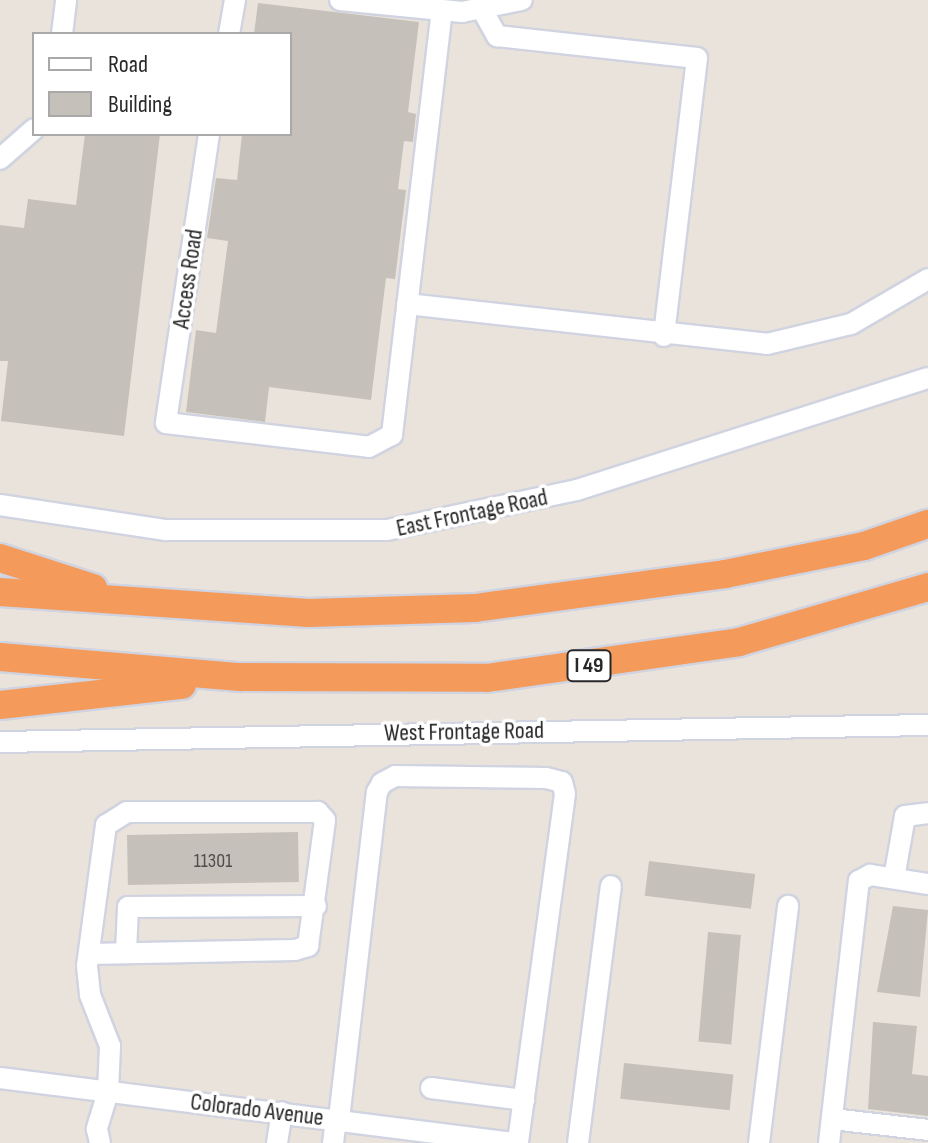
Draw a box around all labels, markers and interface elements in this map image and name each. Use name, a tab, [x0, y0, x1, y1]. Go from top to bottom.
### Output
legend	[32, 32, 292, 136]
text: Road	[108, 50, 148, 79]
text: Building	[108, 90, 172, 119]
street label: Access Road	[167, 227, 209, 331]
street label: East Frontage Road	[394, 483, 550, 543]
road number: I 49	[565, 648, 613, 684]
street label: West Frontage Road	[384, 716, 544, 748]
house number: 11301	[194, 849, 232, 873]
street label: Colorado Avenue	[189, 1088, 325, 1132]

